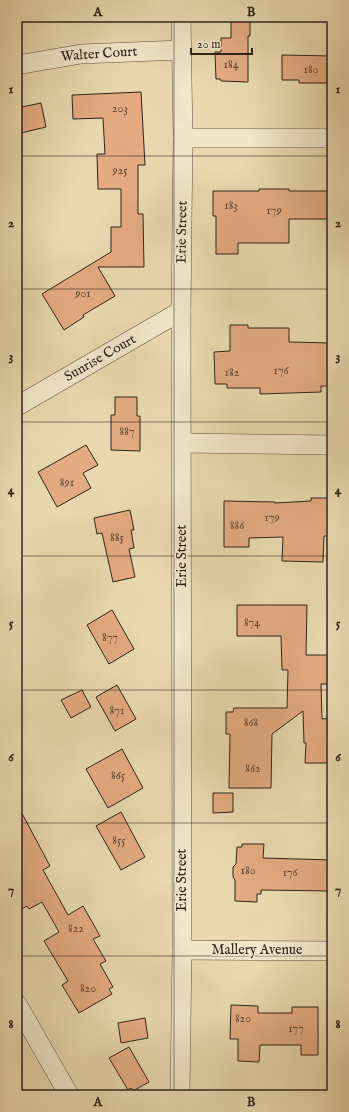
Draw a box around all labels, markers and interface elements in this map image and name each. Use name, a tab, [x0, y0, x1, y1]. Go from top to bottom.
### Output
text: A	[93, 4, 104, 21]
text: B	[247, 4, 256, 21]
scale bar	[191, 30, 252, 56]
text: 20 m	[197, 37, 220, 52]
street label: Walter Court	[60, 42, 138, 66]
house number: 184	[223, 57, 239, 72]
house number: 180	[303, 62, 319, 77]
text: 1	[9, 81, 14, 98]
text: 1	[336, 81, 341, 98]
house number: 203	[112, 101, 128, 116]
house number: 925	[111, 163, 128, 178]
house number: 183	[224, 198, 238, 213]
street label: Erie Street	[172, 200, 192, 264]
house number: 179	[266, 203, 282, 218]
text: 2	[8, 215, 14, 232]
text: 2	[335, 215, 341, 232]
house number: 901	[74, 286, 91, 301]
street label: Sunrise Court	[61, 330, 139, 386]
text: 3	[9, 348, 14, 365]
text: 3	[336, 348, 341, 365]
house number: 176	[273, 363, 290, 378]
house number: 182	[225, 365, 240, 380]
house number: 887	[119, 424, 135, 439]
house number: 891	[60, 475, 74, 490]
text: 4	[8, 482, 15, 499]
text: 4	[335, 482, 342, 499]
house number: 179	[264, 510, 280, 525]
house number: 886	[230, 518, 245, 533]
street label: Erie Street	[173, 524, 191, 587]
house number: 885	[110, 530, 125, 545]
text: 5	[9, 615, 14, 632]
house number: 874	[244, 615, 260, 630]
text: 5	[336, 615, 341, 632]
house number: 877	[102, 630, 118, 645]
house number: 871	[110, 703, 124, 718]
house number: 868	[244, 715, 259, 730]
text: 6	[8, 749, 14, 766]
text: 6	[335, 749, 341, 766]
house number: 862	[245, 761, 261, 776]
house number: 865	[111, 768, 126, 783]
house number: 855	[112, 833, 126, 848]
street label: Erie Street	[173, 848, 191, 911]
house number: 180	[240, 863, 256, 878]
house number: 176	[282, 865, 299, 880]
text: 7	[8, 882, 14, 899]
text: 7	[335, 882, 341, 899]
house number: 822	[68, 921, 84, 936]
street label: Mallery Avenue	[211, 941, 303, 959]
house number: 820	[80, 981, 96, 996]
house number: 820	[235, 1011, 251, 1026]
text: 8	[8, 1016, 14, 1033]
text: 8	[335, 1016, 341, 1033]
house number: 177	[288, 1021, 304, 1036]
text: A	[93, 1094, 104, 1111]
text: B	[247, 1094, 256, 1111]

